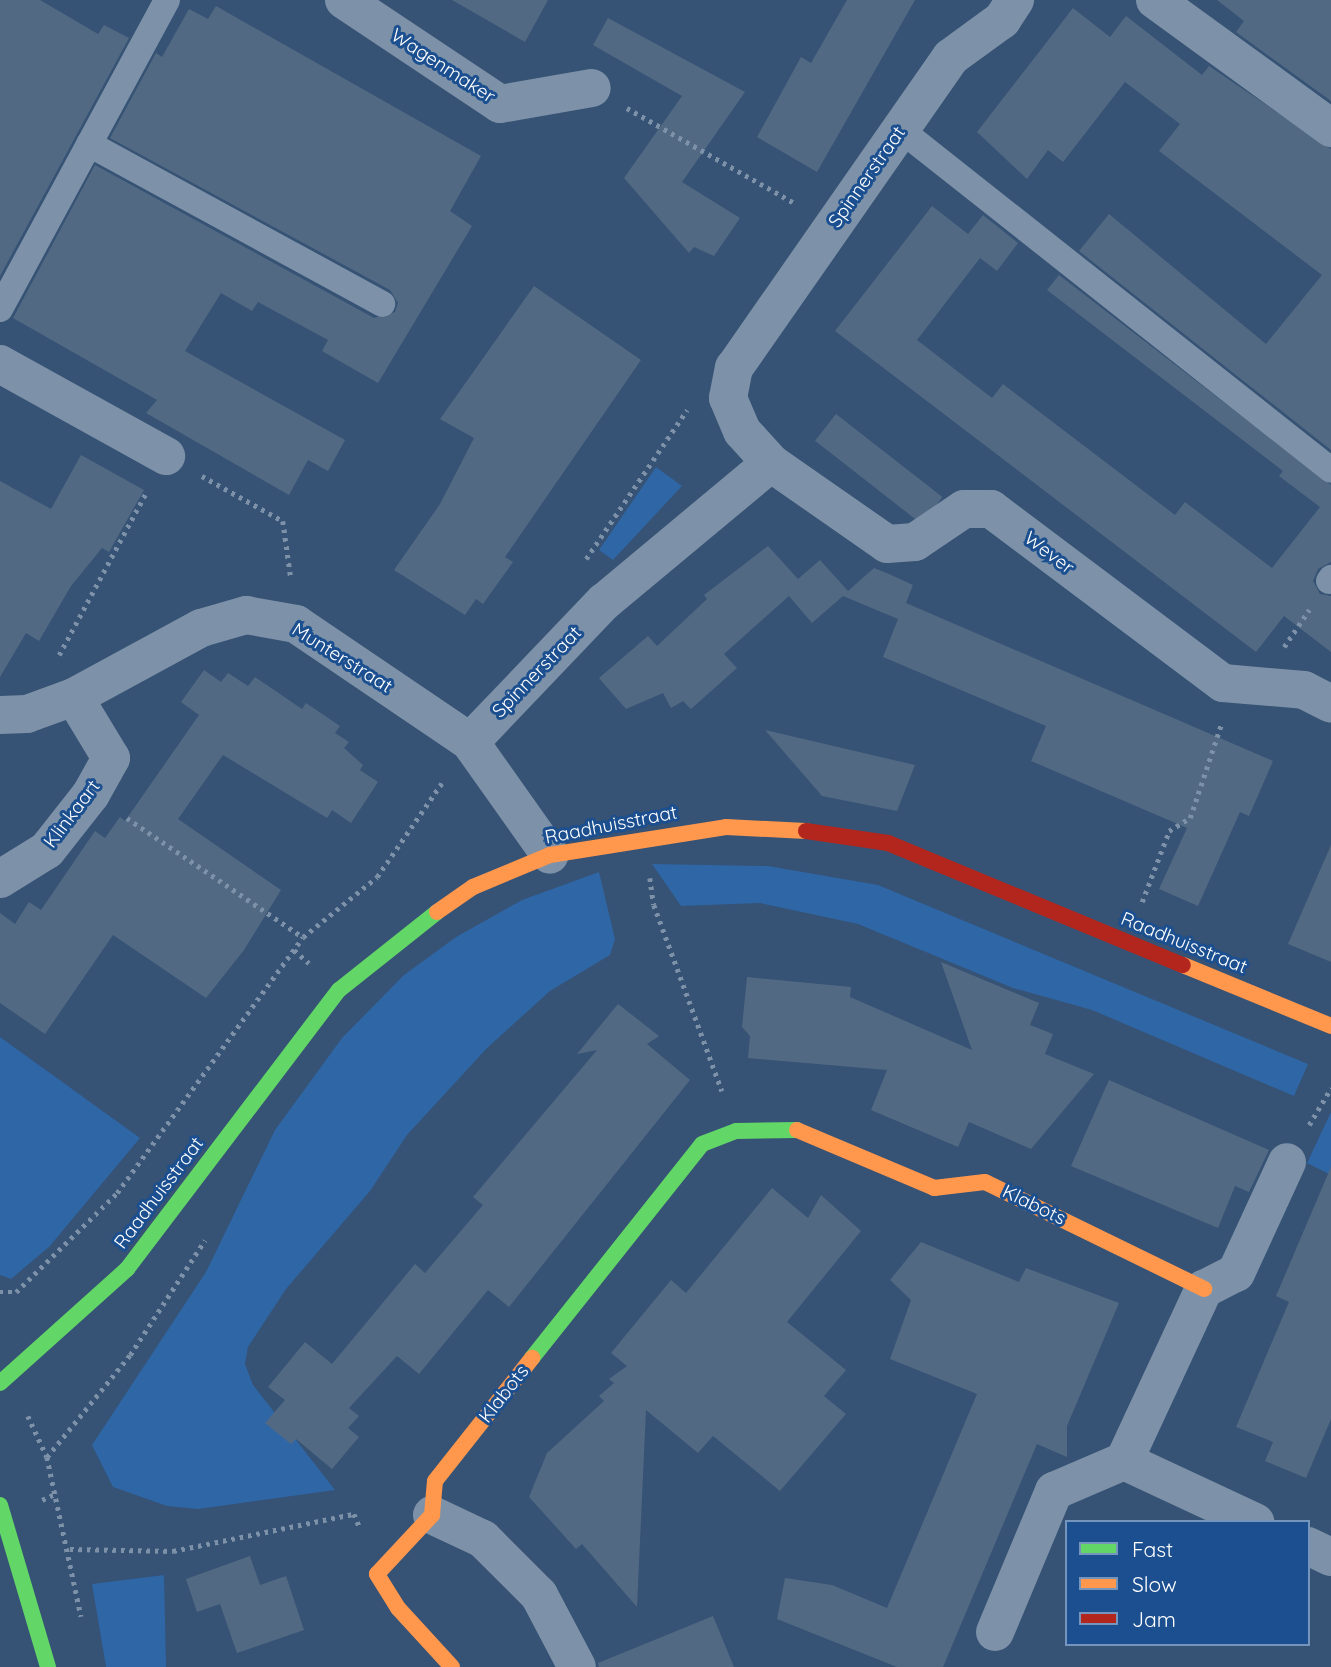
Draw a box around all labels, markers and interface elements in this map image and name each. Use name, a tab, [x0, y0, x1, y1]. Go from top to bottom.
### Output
street label: Wagenmaker	[387, 24, 499, 108]
street label: Spinnerstraat	[824, 122, 910, 232]
street label: Wever	[1019, 527, 1079, 579]
street label: Munterstraat	[288, 618, 396, 698]
street label: Spinnerstraat	[488, 622, 586, 722]
street label: Klinkaart	[39, 775, 105, 853]
street label: Raadhuisstraat	[543, 801, 679, 849]
street label: Raadhuisstraat	[1118, 907, 1250, 979]
street label: Raadhuisstraat	[110, 1133, 208, 1253]
street label: Klabots	[999, 1180, 1069, 1230]
street label: Klabots	[474, 1360, 534, 1428]
legend	[1065, 1520, 1310, 1646]
text: Fast	[1132, 1536, 1173, 1562]
text: Slow	[1132, 1571, 1177, 1597]
text: Jam	[1132, 1606, 1176, 1632]

